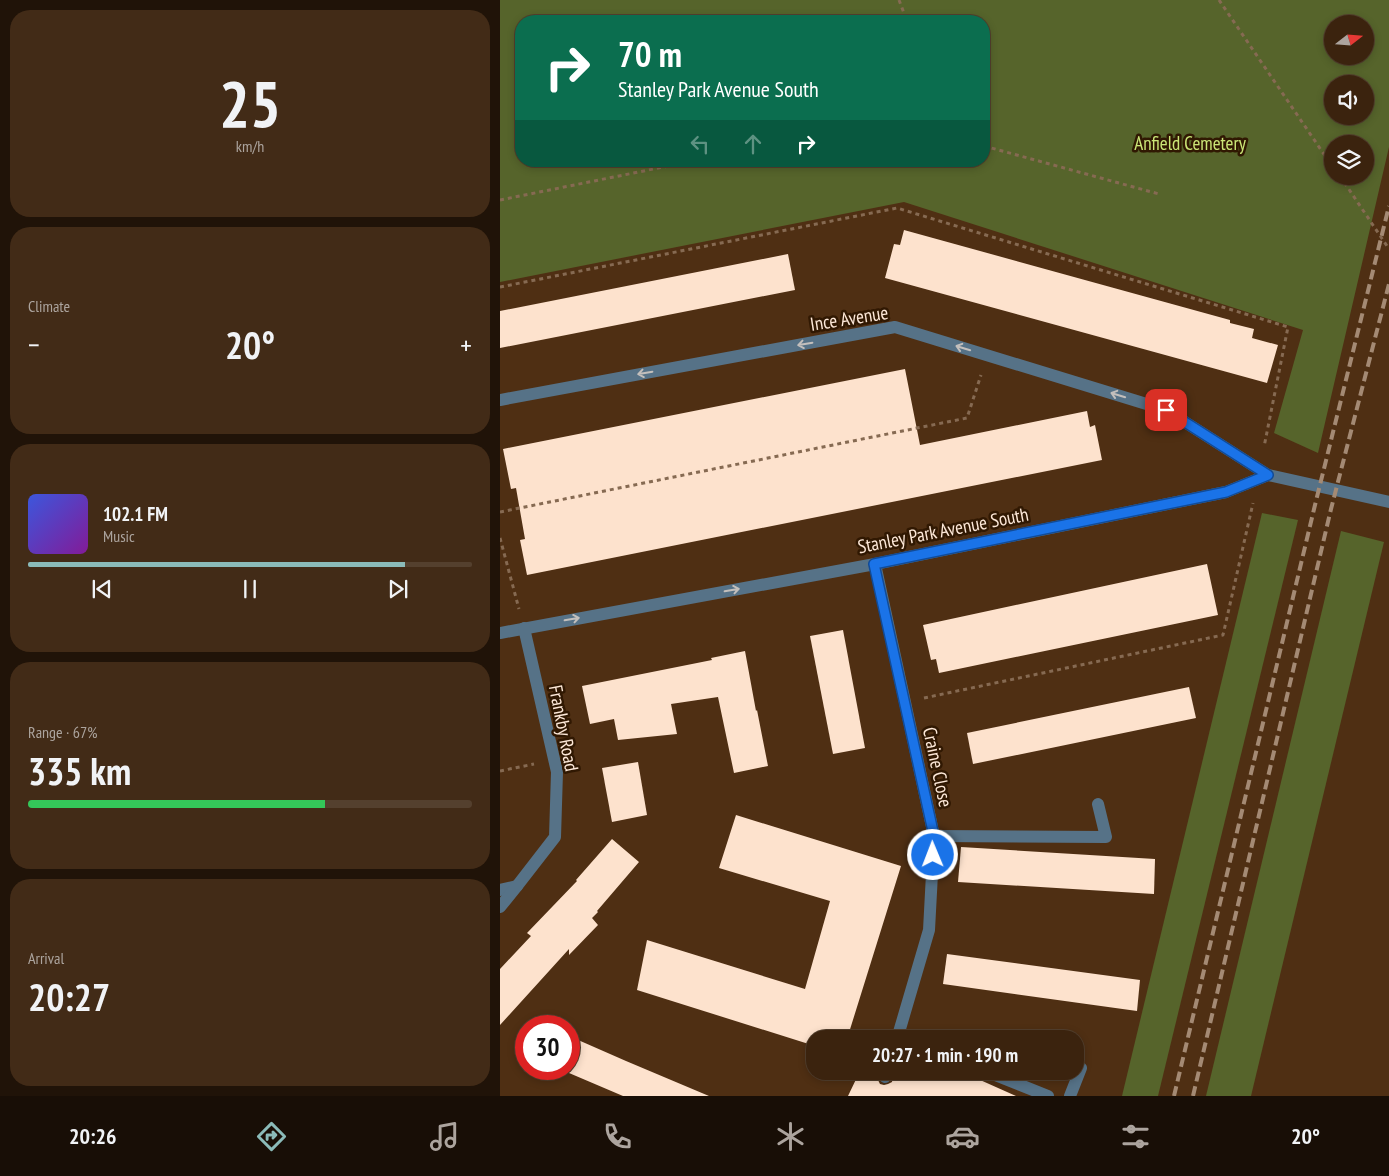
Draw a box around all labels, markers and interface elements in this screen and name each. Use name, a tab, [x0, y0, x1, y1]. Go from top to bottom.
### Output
north arrow	[1324, 15, 1374, 65]
map controls	[1324, 15, 1374, 185]
text: 70 m	[618, 31, 682, 77]
icon: right	[535, 35, 600, 100]
text: 25	[219, 61, 281, 145]
text: Stanley Park Avenue South	[618, 75, 819, 103]
button: sound	[1324, 75, 1374, 125]
icon: left	[686, 130, 714, 158]
icon: ahead	[739, 130, 767, 158]
icon: right	[792, 130, 820, 158]
park label: Anfield Cemetery	[1134, 131, 1247, 155]
button: layers	[1324, 135, 1374, 185]
text: km/h	[236, 136, 264, 156]
text: Climate	[28, 296, 70, 316]
street label: Ince Avenue	[808, 300, 890, 336]
text: 20°	[225, 320, 275, 369]
text: −	[28, 326, 40, 363]
text: +	[460, 326, 472, 363]
one-way arrow	[797, 340, 813, 349]
one-way arrow	[955, 343, 971, 352]
one-way arrow	[637, 369, 653, 379]
pin	[1145, 389, 1187, 431]
one-way arrow	[1110, 390, 1126, 400]
icon: arrive	[1152, 396, 1180, 424]
text: 102.1 FM	[103, 502, 168, 526]
street label: Stanley Park Avenue South	[856, 502, 1030, 558]
text: Music	[103, 526, 135, 546]
icon: previous	[88, 575, 116, 603]
icon: pause	[236, 575, 264, 603]
icon: next	[384, 575, 412, 603]
one-way arrow	[723, 584, 739, 594]
one-way arrow	[564, 613, 580, 623]
street label: Frankby Road	[544, 683, 584, 773]
text: Range · 67%	[28, 722, 97, 742]
street label: Craine Close	[918, 725, 958, 809]
text: 335 km	[28, 746, 131, 795]
position arrow	[906, 828, 958, 880]
text: Arrival	[28, 948, 64, 968]
text: 20:27	[28, 972, 110, 1021]
speed limit sign: 30	[515, 1015, 580, 1080]
text: 20:27 · 1 min · 190 m	[872, 1043, 1018, 1067]
icon: directions	[254, 1119, 289, 1154]
icon: music	[427, 1119, 462, 1154]
icon: phone	[600, 1119, 635, 1154]
icon: climate	[773, 1119, 808, 1154]
icon: car	[945, 1119, 980, 1154]
icon: filters	[1118, 1119, 1153, 1154]
text: 20:26	[69, 1122, 116, 1150]
text: 20°	[1291, 1122, 1320, 1150]

